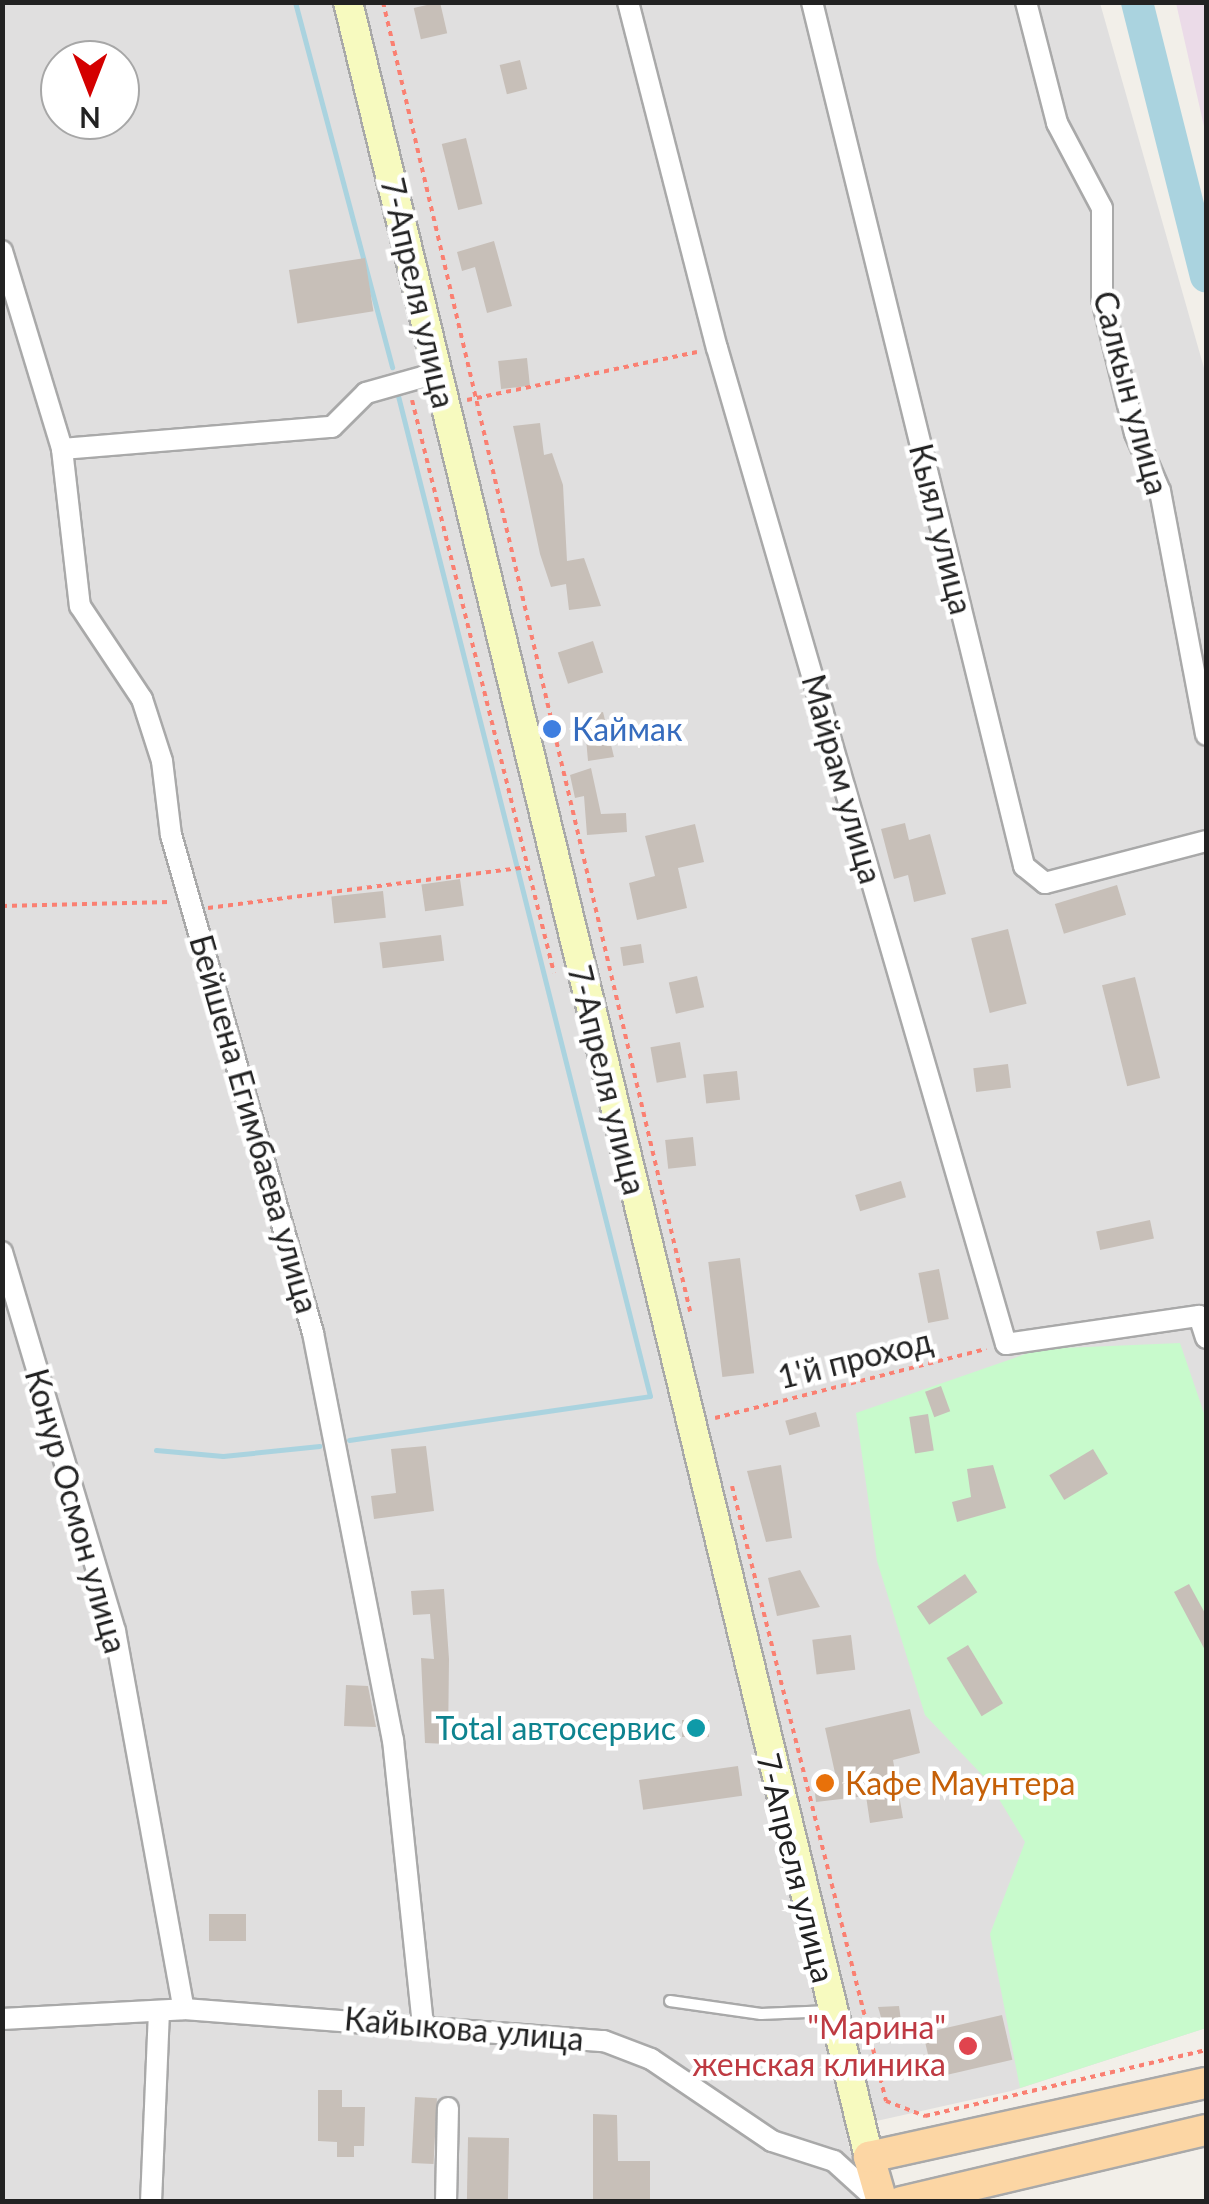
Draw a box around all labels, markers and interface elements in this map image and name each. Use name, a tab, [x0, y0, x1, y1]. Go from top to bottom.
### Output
north arrow	[40, 40, 140, 140]
text: N	[79, 101, 101, 135]
street label: 7-Апреля улица	[373, 174, 463, 412]
street label: Салкын улица	[1085, 287, 1177, 499]
street label: Кыял улица	[901, 440, 981, 618]
street label: Майрам улица	[794, 670, 890, 888]
place label: Каймак	[572, 710, 683, 748]
marker: Каймак	[541, 718, 563, 740]
street label: Бейшена Егимбаева улица	[182, 931, 326, 1317]
street label: 7-Апреля улица	[560, 961, 654, 1199]
street label: 1'й проход	[774, 1321, 936, 1397]
street label: Конур Осмон улица	[17, 1364, 135, 1658]
place label: Total автосервис	[435, 1709, 676, 1747]
marker: Total автосервис	[685, 1717, 707, 1739]
street label: 7-Апреля улица	[749, 1749, 843, 1987]
place label: Кафе Маунтера	[845, 1764, 1075, 1802]
marker: Кафе Маунтера	[814, 1772, 836, 1794]
street label: Кайыкова улица	[343, 1999, 585, 2059]
place label: "Марина" женская клиника	[692, 2009, 946, 2084]
marker: "Марина" женская клиника	[955, 2033, 981, 2059]

